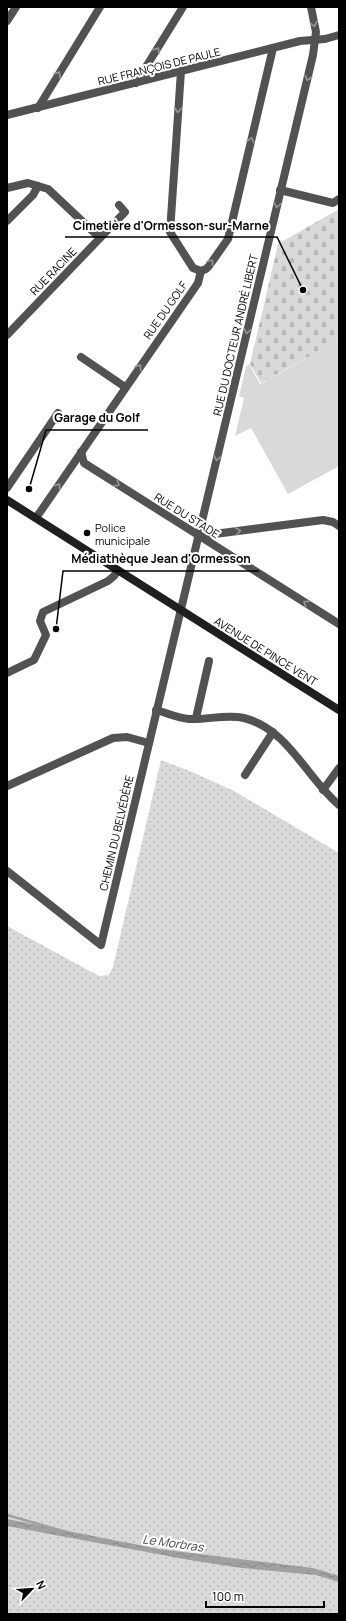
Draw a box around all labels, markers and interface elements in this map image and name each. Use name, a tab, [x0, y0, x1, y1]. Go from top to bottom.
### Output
one-way arrow	[310, 20, 318, 27]
street label: RUE FRANÇOIS DE PAULE	[96, 44, 222, 88]
one-way arrow	[152, 47, 159, 54]
one-way arrow	[53, 71, 61, 78]
one-way arrow	[304, 75, 312, 82]
one-way arrow	[174, 107, 183, 113]
one-way arrow	[247, 137, 255, 143]
one-way arrow	[273, 202, 281, 208]
callout: Cimetière d'Ormesson-sur-Marne	[65, 213, 277, 237]
text: Cimetière d'Ormesson-sur-Marne	[73, 217, 269, 234]
street label: RUE RACINE	[26, 244, 80, 298]
street label: RUE DU DOCTEUR ANDRÉ LIBERT	[209, 252, 261, 417]
one-way arrow	[207, 259, 214, 266]
street label: RUE DU GOLF	[140, 278, 191, 342]
one-way arrow	[243, 328, 252, 335]
one-way arrow	[134, 365, 141, 372]
callout: Garage du Golf	[46, 406, 148, 430]
text: Garage du Golf	[54, 409, 140, 426]
one-way arrow	[214, 455, 222, 461]
one-way arrow	[113, 479, 120, 487]
one-way arrow	[53, 483, 61, 490]
street label: RUE DU STADE	[152, 489, 222, 541]
place label: Police municipale	[95, 520, 151, 548]
one-way arrow	[235, 527, 241, 536]
marker: Police municipale	[82, 528, 92, 538]
callout: Médiathèque Jean d'Ormesson	[63, 547, 259, 571]
text: Médiathèque Jean d'Ormesson	[71, 550, 251, 567]
one-way arrow	[303, 600, 310, 608]
street label: AVENUE DE PINCE VENT	[212, 613, 321, 689]
street label: CHEMIN DU BELVÉDÈRE	[95, 774, 137, 892]
water label: Le Morbras	[142, 1530, 206, 1556]
north arrow	[12, 1569, 52, 1609]
text: N	[33, 1578, 50, 1591]
scale bar	[206, 1583, 324, 1609]
text: 100 m	[212, 1588, 244, 1605]

